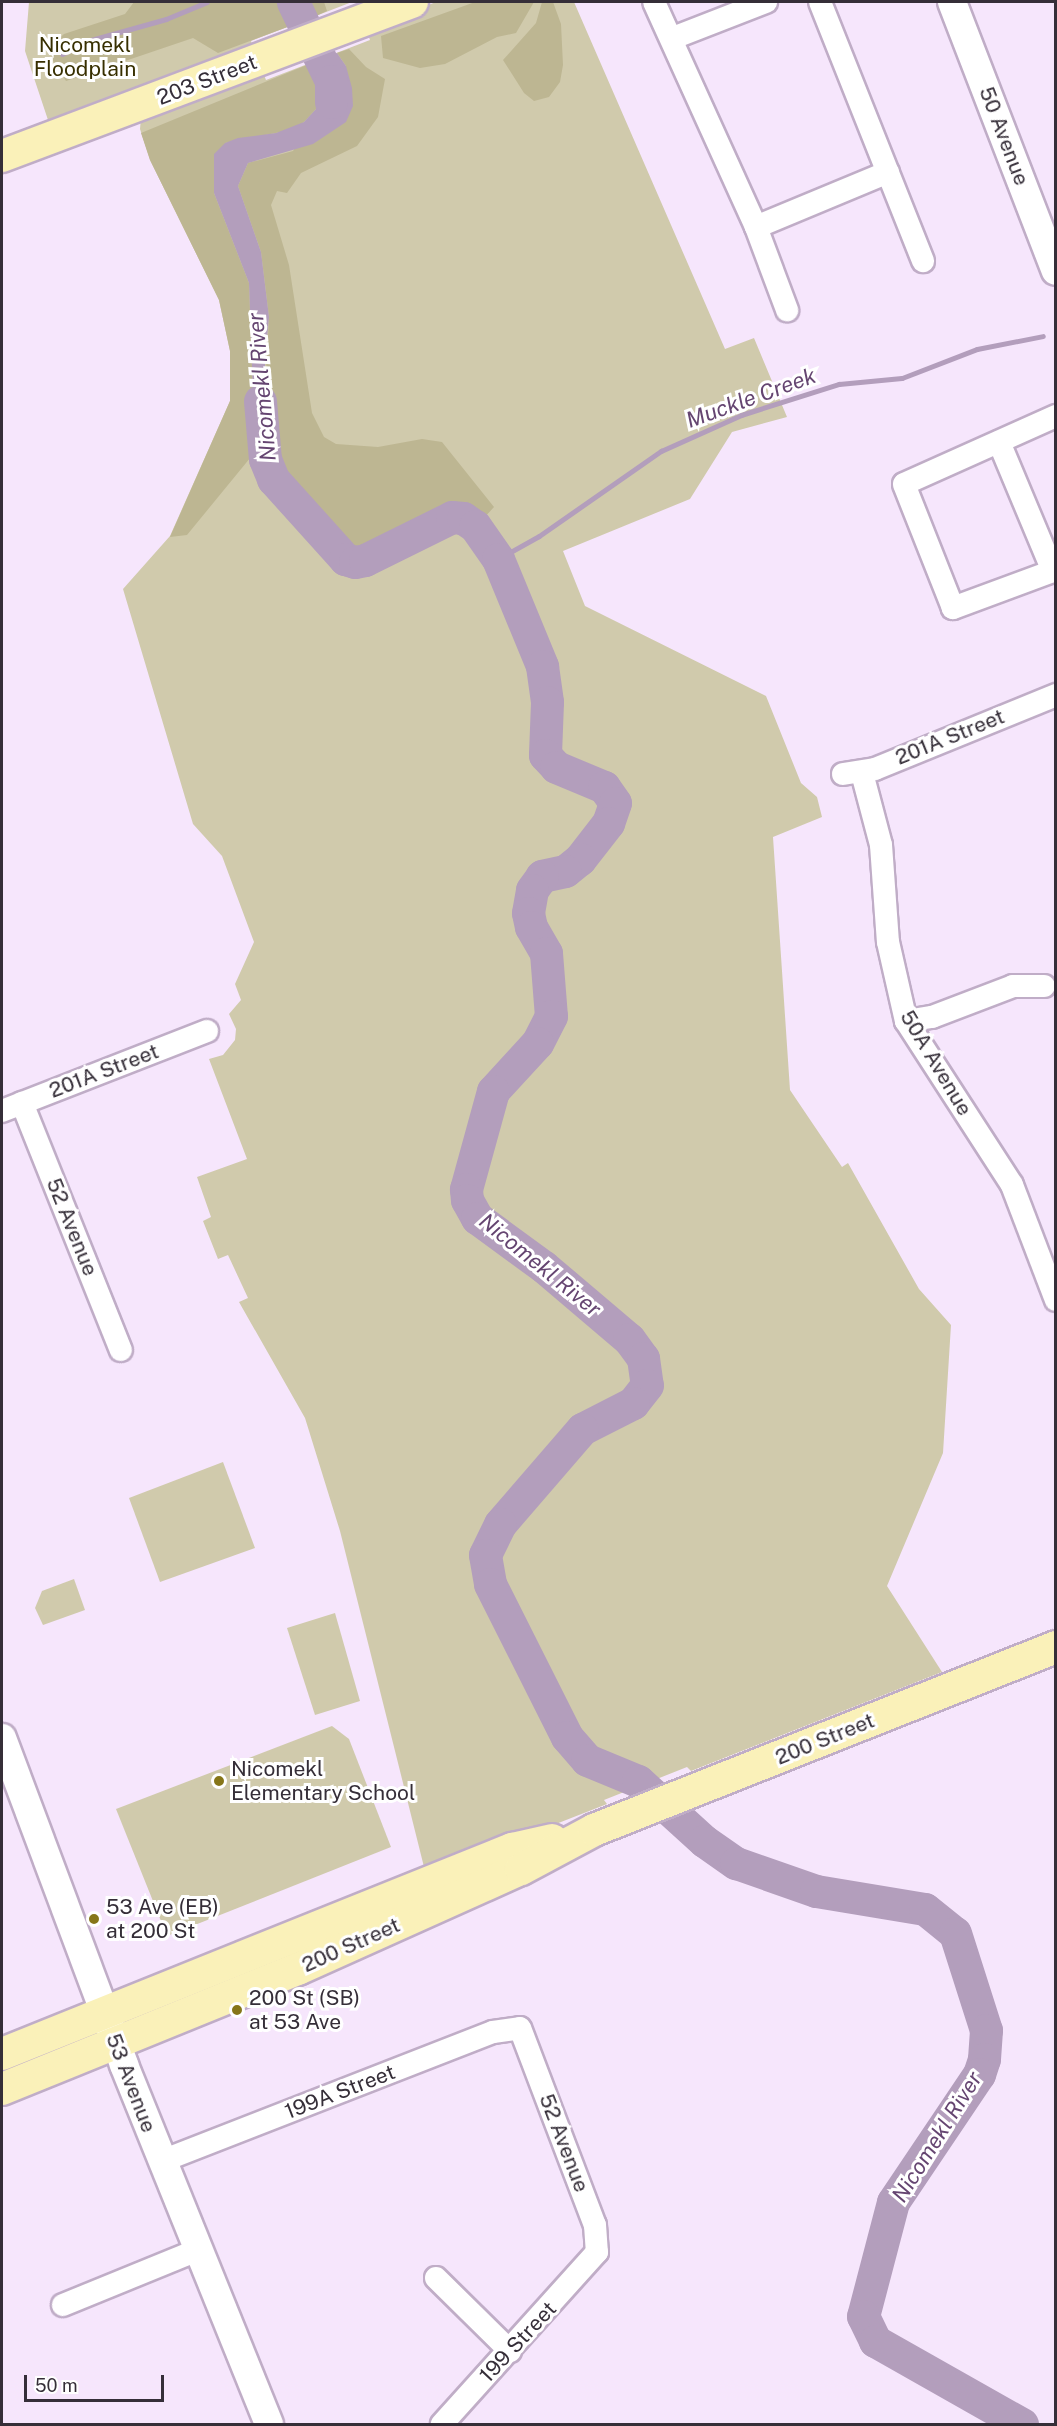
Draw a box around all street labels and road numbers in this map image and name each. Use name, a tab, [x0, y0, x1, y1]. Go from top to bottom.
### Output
street label: 203 Street	[154, 49, 260, 111]
street label: 50 Avenue	[974, 83, 1034, 189]
street label: 201A Street	[892, 704, 1008, 770]
street label: 50A Avenue	[895, 1006, 977, 1120]
street label: 201A Street	[46, 1039, 162, 1103]
street label: 52 Avenue	[41, 1174, 103, 1280]
street label: 200 Street	[772, 1708, 878, 1770]
street label: 200 Street	[298, 1912, 404, 1978]
street label: 53 Avenue	[101, 2030, 161, 2136]
street label: 199A Street	[281, 2059, 399, 2125]
street label: 52 Avenue	[534, 2090, 594, 2196]
street label: 199 Street	[474, 2296, 562, 2388]

